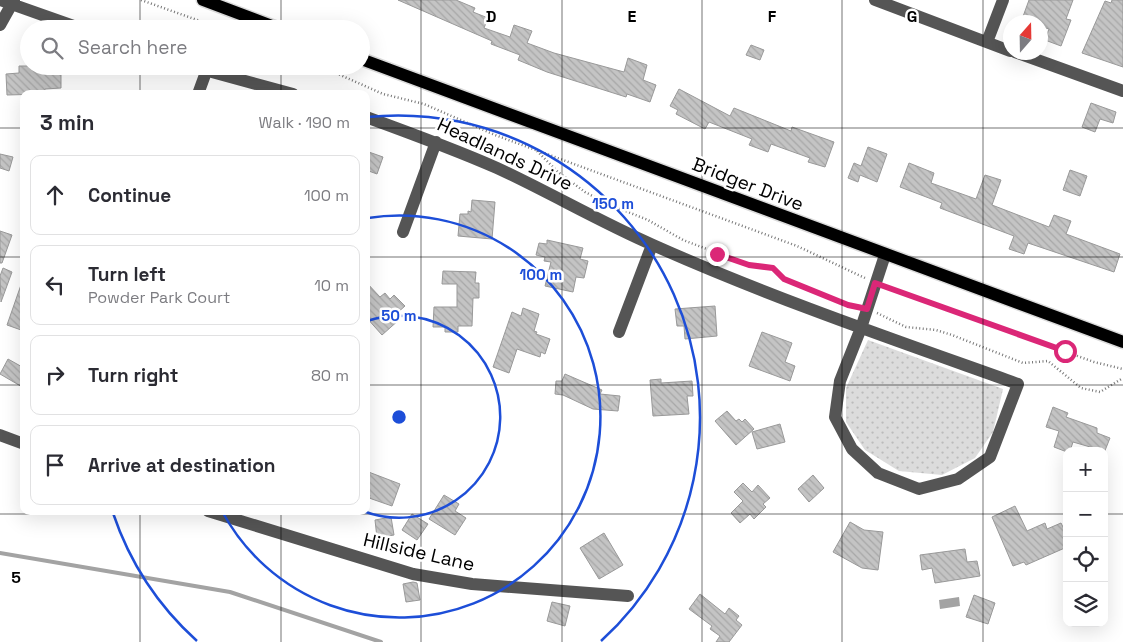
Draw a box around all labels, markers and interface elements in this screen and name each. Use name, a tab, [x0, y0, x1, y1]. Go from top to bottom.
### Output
text: D	[486, 6, 496, 27]
text: E	[628, 6, 637, 27]
text: F	[768, 6, 777, 27]
text: G	[907, 6, 917, 27]
north arrow	[1003, 15, 1048, 60]
search box	[20, 20, 370, 75]
icon: search	[38, 34, 66, 62]
text: Search here	[78, 35, 188, 60]
text: 3 min	[40, 109, 95, 136]
text: Walk · 190 m	[259, 112, 350, 133]
street label: Headlands Drive	[433, 112, 577, 196]
street label: Bridger Drive	[689, 151, 807, 217]
icon: ahead	[41, 181, 69, 209]
text: Continue	[88, 183, 171, 208]
text: 100 m	[304, 185, 349, 206]
text: 150 m	[592, 194, 634, 213]
route end	[706, 243, 729, 266]
text: Turn left	[88, 262, 166, 287]
text: 100 m	[520, 265, 562, 284]
icon: left	[41, 271, 69, 299]
text: 10 m	[314, 275, 349, 296]
text: Powder Park Court	[88, 287, 230, 308]
text: 50 m	[381, 306, 417, 325]
route start	[1054, 340, 1077, 363]
icon: right	[41, 361, 69, 389]
text: Turn right	[88, 363, 178, 388]
text: 80 m	[311, 365, 349, 386]
centre of rings	[390, 408, 408, 426]
map controls	[1063, 447, 1108, 627]
button: +	[1063, 447, 1108, 492]
icon: arrive	[41, 451, 69, 479]
text: Arrive at destination	[88, 453, 276, 478]
button: −	[1063, 492, 1108, 537]
street label: Hillside Lane	[361, 527, 477, 577]
button: locate	[1063, 537, 1108, 582]
text: 5	[11, 567, 21, 588]
button: layers	[1063, 582, 1108, 627]

